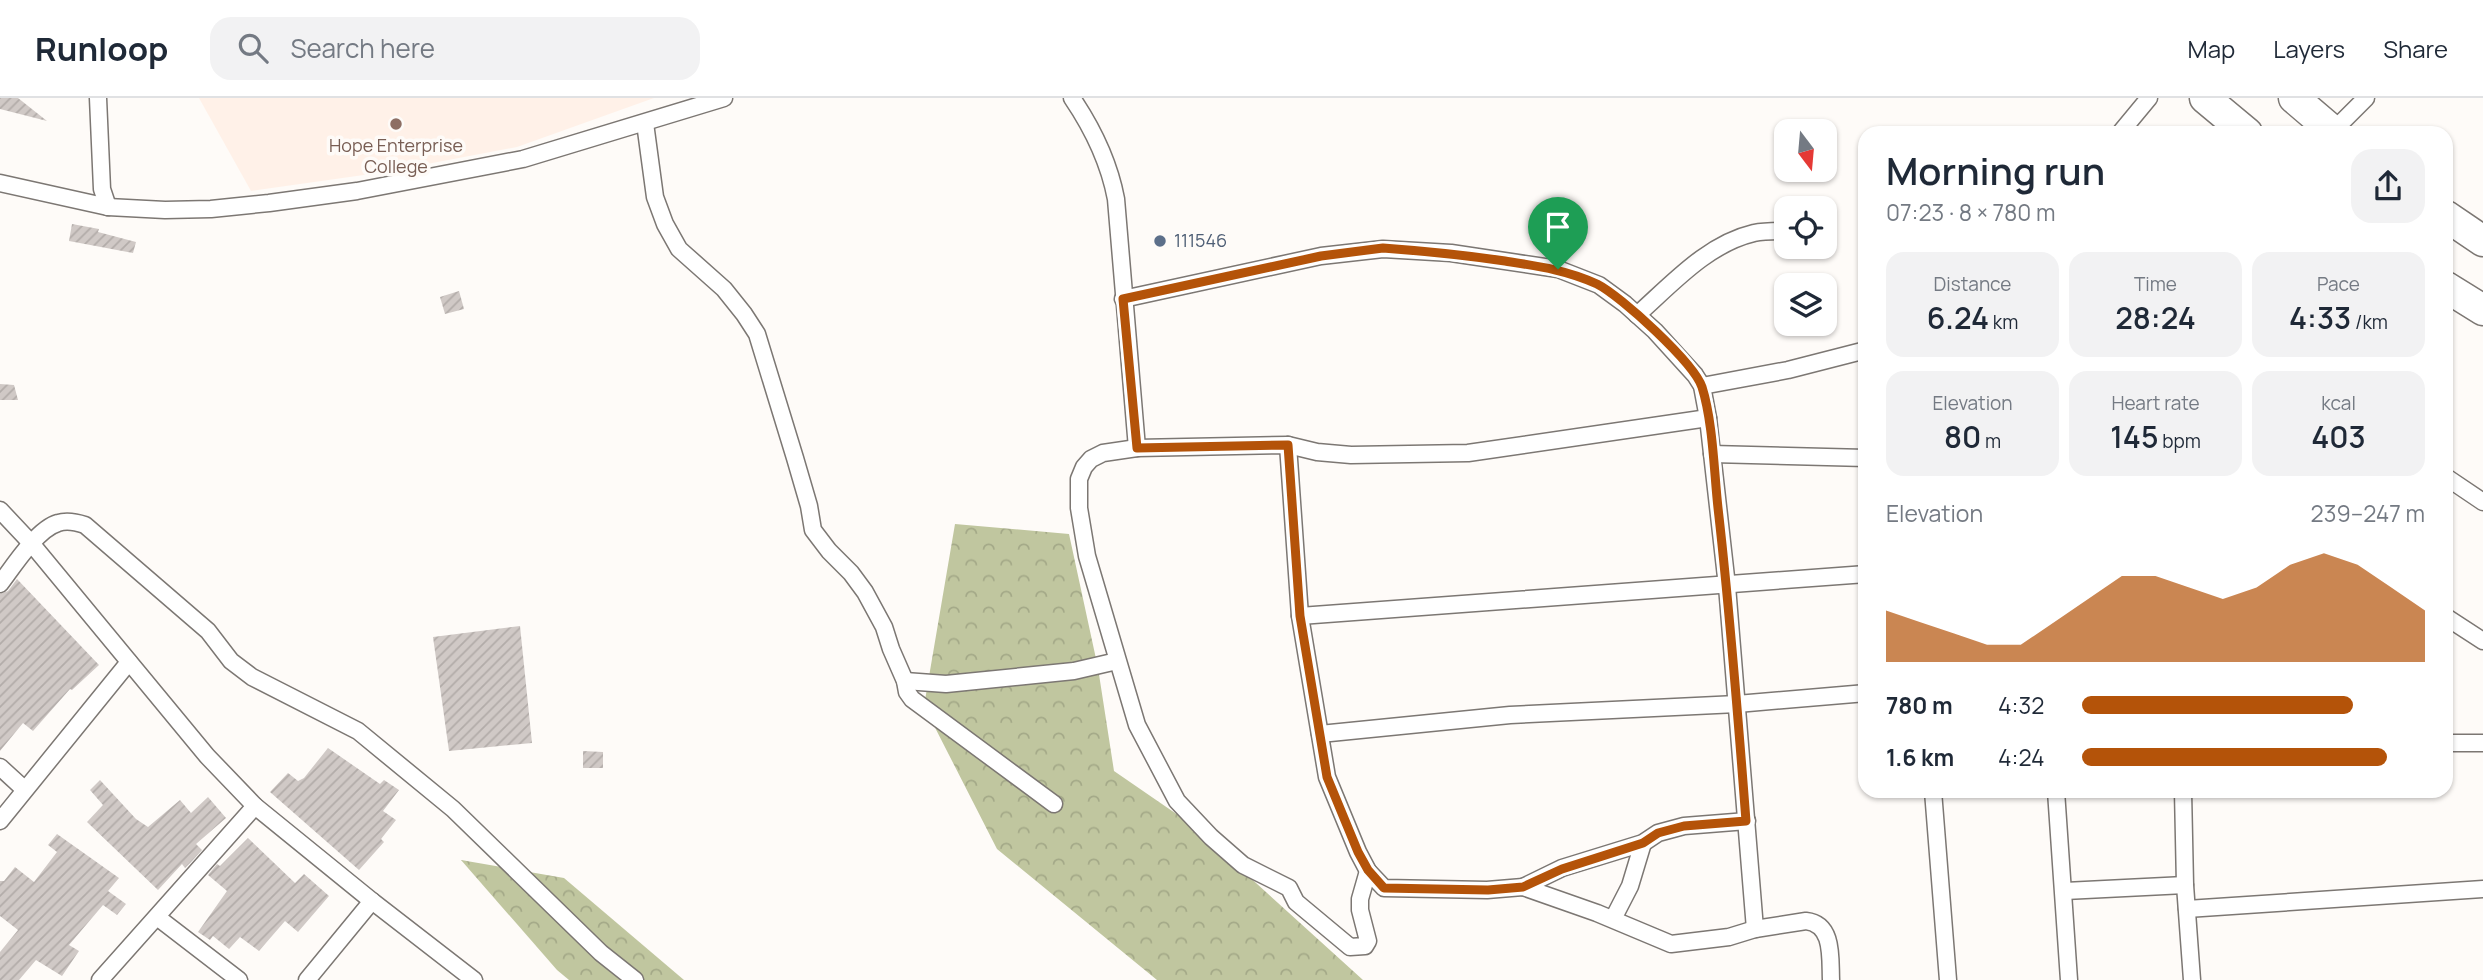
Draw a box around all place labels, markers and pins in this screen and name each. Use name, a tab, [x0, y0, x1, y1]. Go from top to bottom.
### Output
marker: Hope Enterprise College	[388, 116, 404, 132]
place label: Hope Enterprise College	[329, 133, 463, 178]
pin	[1528, 197, 1588, 269]
place label: 111546	[1174, 228, 1227, 252]
marker: 111546	[1152, 233, 1168, 249]

